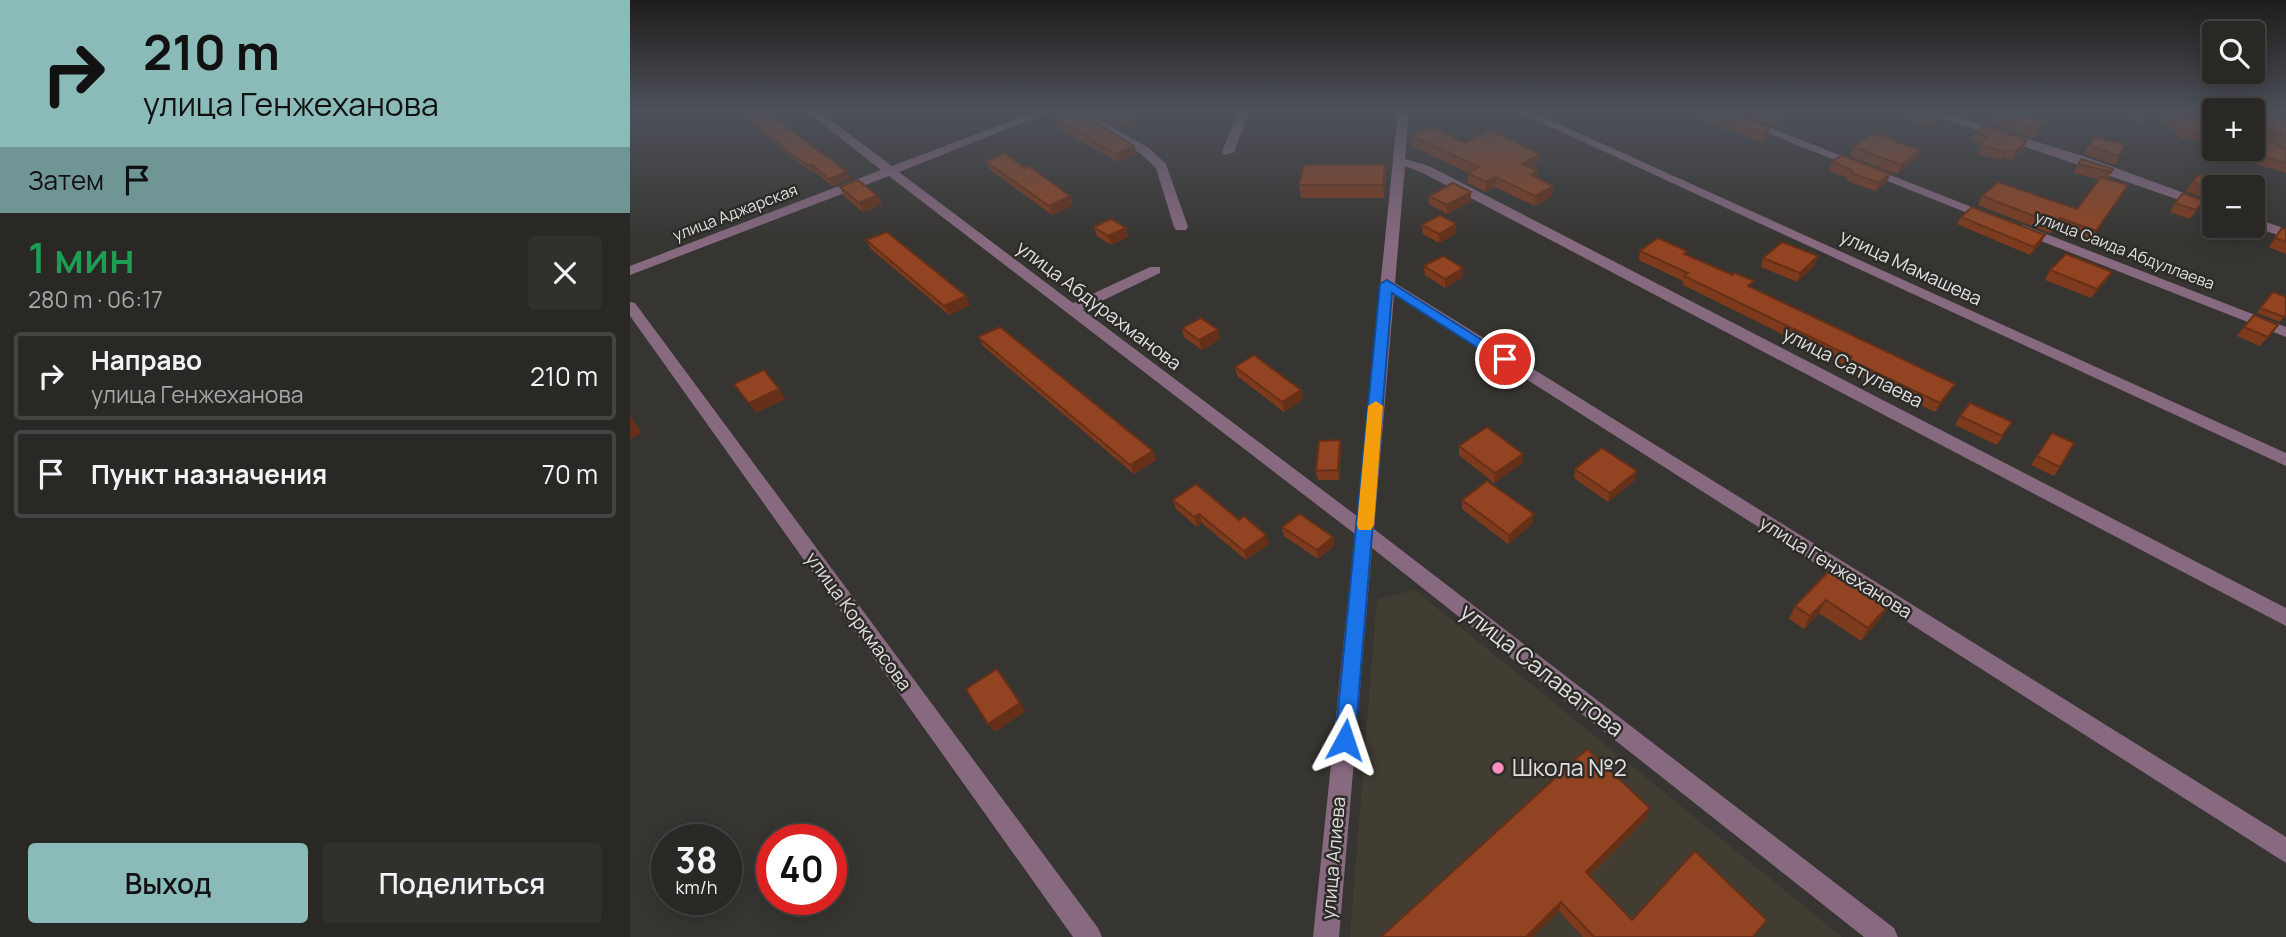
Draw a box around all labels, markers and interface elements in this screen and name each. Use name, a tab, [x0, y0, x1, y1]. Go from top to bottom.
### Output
text: 210 m	[143, 18, 280, 85]
map controls	[2202, 21, 2265, 238]
button: search	[2202, 21, 2265, 84]
icon: right	[28, 28, 119, 119]
text: улица Генжеханова	[143, 82, 439, 126]
button: +	[2202, 98, 2265, 161]
icon: arrive	[118, 161, 156, 199]
text: Затем	[28, 162, 104, 198]
button: −	[2202, 175, 2265, 238]
street label: улица Аджарская	[670, 178, 800, 246]
street label: улица Саида Абдуллаева	[2032, 206, 2218, 294]
street label: улица Мамашева	[1836, 223, 1986, 311]
text: 1 мин	[28, 228, 135, 286]
street label: улица Абдурахманова	[1011, 234, 1187, 376]
button: close	[528, 236, 602, 310]
text: 280 m · 06:17	[28, 283, 163, 315]
street label: улица Сатулаева	[1778, 320, 1928, 414]
pin	[1475, 329, 1535, 389]
icon: arrive	[1486, 340, 1524, 378]
text: Направо	[91, 342, 202, 378]
icon: right	[32, 357, 70, 395]
text: 210 m	[530, 358, 598, 394]
text: улица Генжеханова	[91, 378, 304, 410]
icon: arrive	[32, 455, 70, 493]
text: Пункт назначения	[91, 456, 327, 492]
text: 70 m	[542, 456, 598, 492]
street label: улица Генжеханова	[1755, 509, 1917, 625]
street label: улица Коркмасова	[800, 546, 918, 696]
street label: улица Салаватова	[1454, 595, 1631, 743]
position arrow	[1308, 703, 1382, 777]
place label: Школа №2	[1512, 751, 1627, 783]
marker: Школа №2	[1490, 760, 1506, 776]
street label: улица Алиева	[1315, 796, 1351, 920]
speed limit sign: 40	[756, 824, 847, 915]
text: 38	[676, 836, 717, 884]
button: Выход	[28, 843, 308, 923]
button: Поделиться	[322, 843, 602, 923]
text: km/h	[676, 875, 717, 899]

